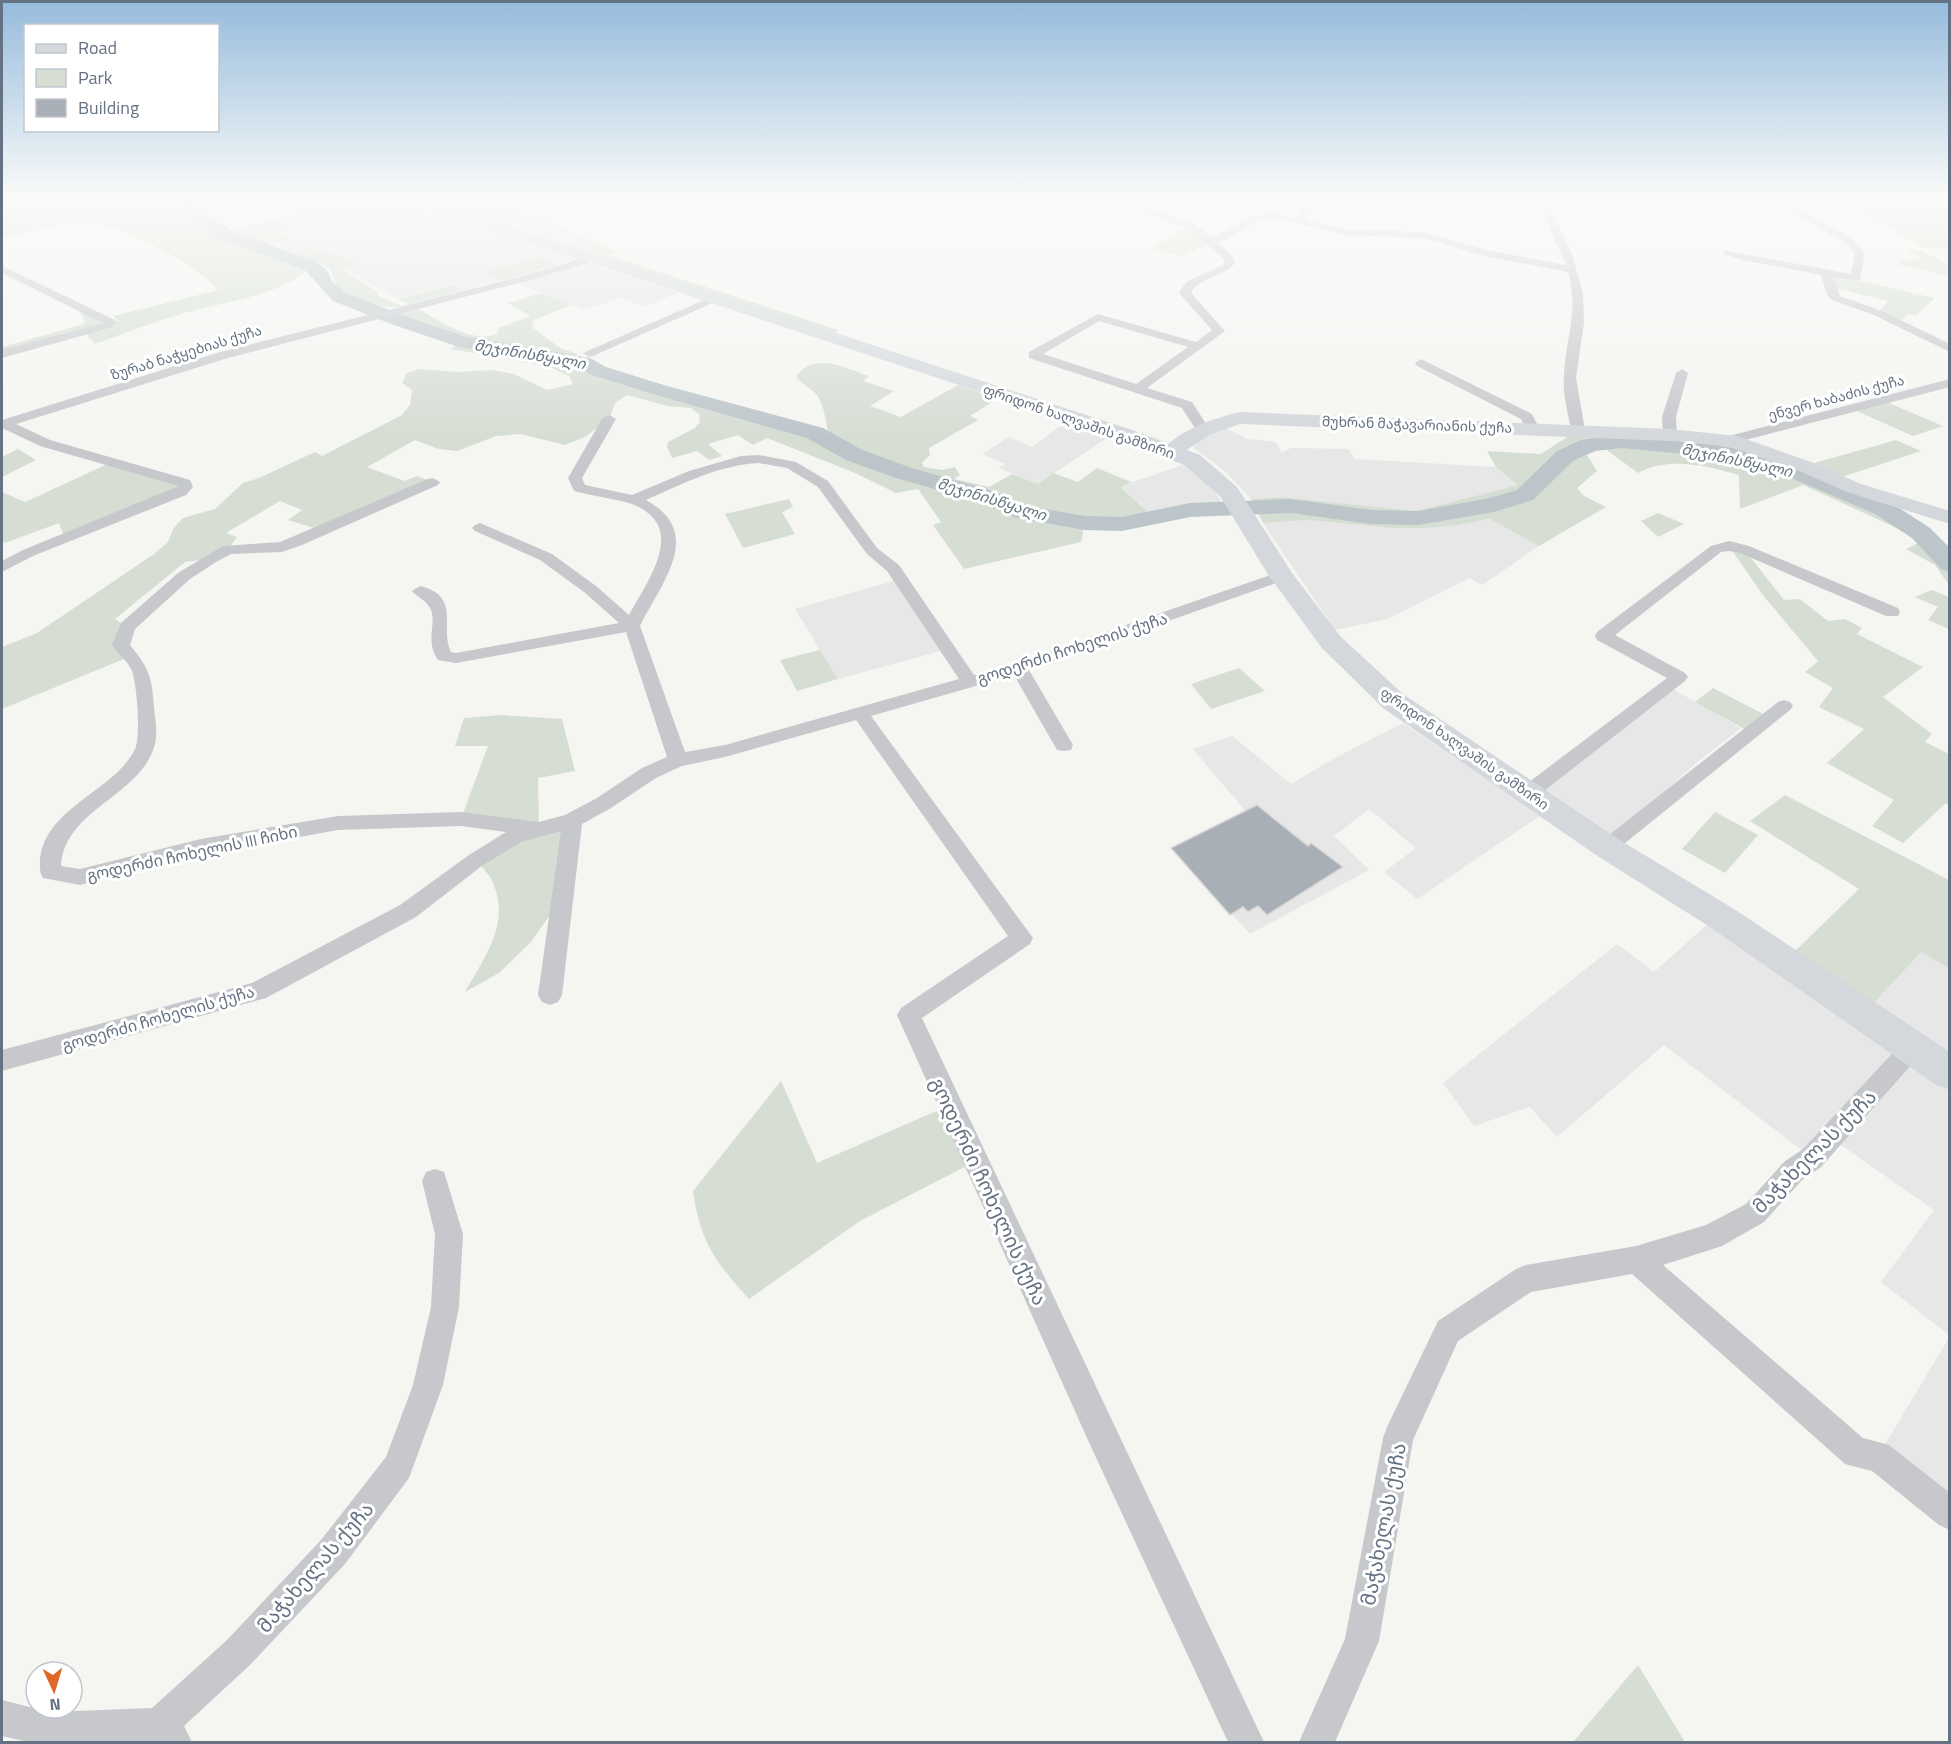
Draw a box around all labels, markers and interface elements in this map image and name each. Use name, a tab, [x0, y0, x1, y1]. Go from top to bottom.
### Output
legend	[24, 24, 219, 132]
text: Road	[78, 34, 117, 61]
text: Park	[78, 64, 113, 91]
text: Building	[78, 94, 139, 121]
street label: ზურაბ ნაჭყებიას ქუჩა	[108, 319, 264, 385]
water label: მეჯინისწყალი	[473, 333, 589, 375]
street label: ენვერ ხაბაძის ქუჩა	[1766, 369, 1906, 425]
street label: ფრიდონ ხალვაშის გამზირი	[980, 378, 1178, 464]
street label: მუხრან მაჭავარიანის ქუჩა	[1321, 410, 1513, 438]
water label: მეჯინისწყალი	[1680, 437, 1796, 483]
water label: მეჯინისწყალი	[935, 472, 1051, 527]
street label: გოდერძი ჩოხელის ქუჩა	[974, 606, 1170, 690]
street label: ფრიდონ ხალვაშის გამზირი	[1376, 682, 1554, 814]
street label: გოდერძი ჩოხელის III ჩიხი	[85, 819, 299, 887]
street label: გოდერძი ჩოხელის ქუჩა	[59, 979, 257, 1057]
street label: გოდერძი ჩოხელის ქუჩა	[922, 1072, 1056, 1310]
street label: მაჭახელას ქუჩა	[1745, 1082, 1883, 1220]
street label: მაჭახელას ქუჩა	[1352, 1440, 1414, 1608]
street label: მაჭახელას ქუჩა	[249, 1495, 381, 1639]
north arrow	[24, 1660, 84, 1720]
text: N	[49, 1693, 61, 1717]

